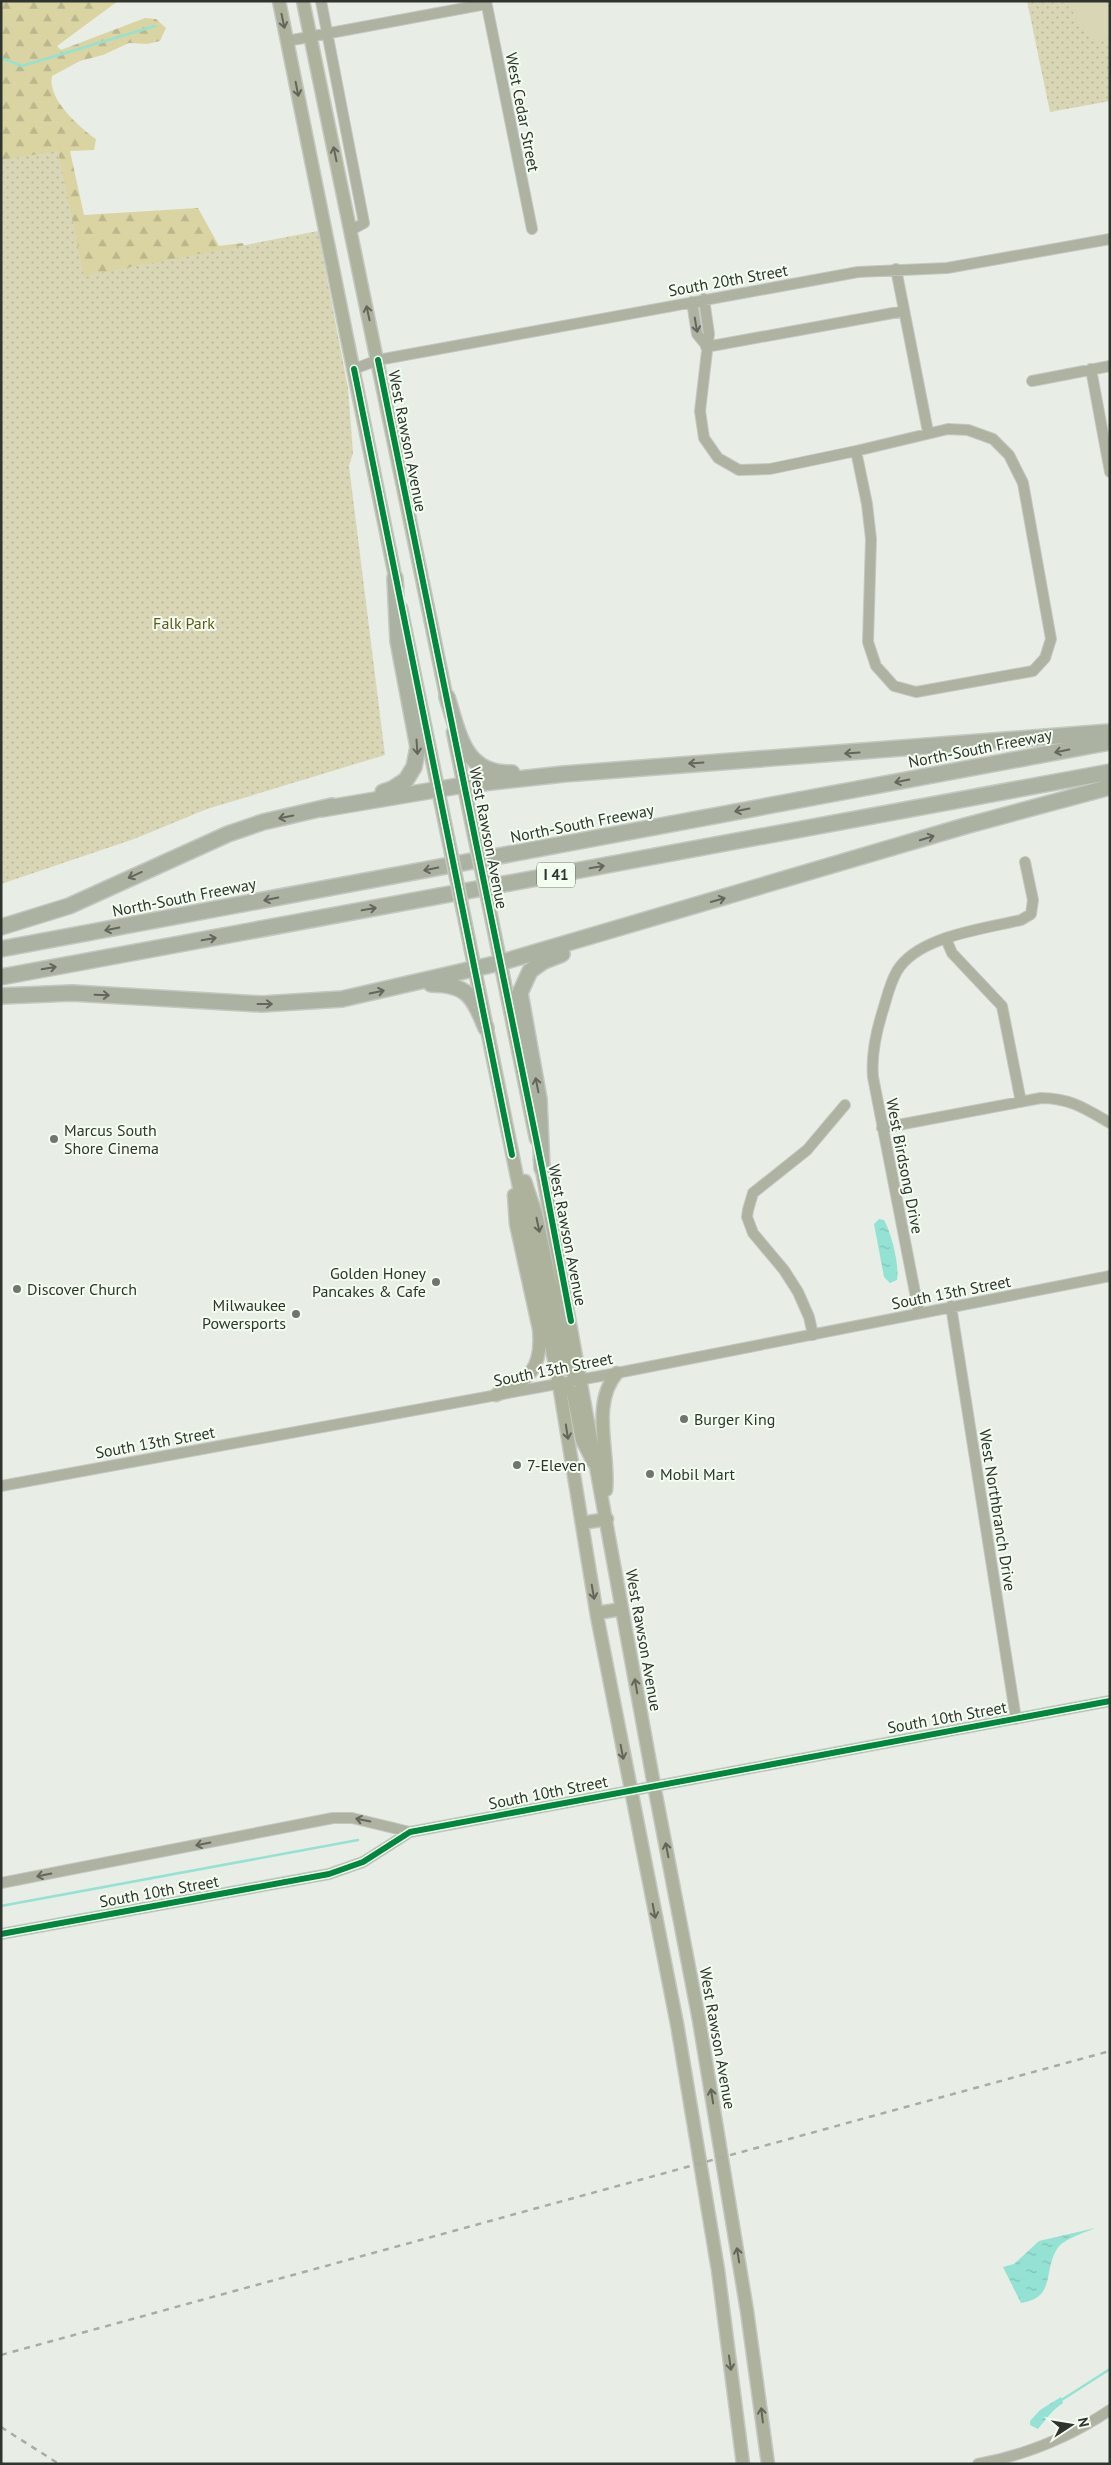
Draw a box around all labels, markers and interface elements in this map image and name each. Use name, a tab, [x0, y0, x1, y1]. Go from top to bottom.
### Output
one-way arrow	[279, 13, 289, 29]
street label: West Cedar Street	[502, 51, 544, 174]
one-way arrow	[293, 80, 302, 96]
one-way arrow	[329, 146, 339, 162]
street label: South 20th Street	[667, 260, 790, 300]
one-way arrow	[363, 305, 372, 321]
one-way arrow	[691, 316, 701, 332]
street label: West Rawson Avenue	[384, 368, 432, 514]
park label: Falk Park	[153, 613, 215, 633]
street label: North-South Freeway	[906, 724, 1054, 772]
one-way arrow	[413, 739, 422, 755]
one-way arrow	[1054, 746, 1070, 756]
one-way arrow	[844, 748, 860, 757]
one-way arrow	[688, 759, 704, 768]
street label: West Rawson Avenue	[465, 765, 513, 911]
one-way arrow	[895, 776, 911, 786]
street label: North-South Freeway	[508, 799, 656, 847]
one-way arrow	[735, 806, 751, 816]
one-way arrow	[278, 813, 294, 822]
one-way arrow	[919, 832, 935, 842]
one-way arrow	[589, 861, 605, 871]
road number: I 41	[537, 862, 575, 888]
one-way arrow	[423, 864, 439, 874]
one-way arrow	[128, 871, 143, 881]
street label: North-South Freeway	[110, 873, 258, 921]
one-way arrow	[264, 894, 280, 904]
one-way arrow	[709, 895, 725, 905]
one-way arrow	[360, 904, 376, 914]
one-way arrow	[104, 924, 120, 934]
one-way arrow	[201, 933, 217, 943]
one-way arrow	[41, 963, 57, 973]
one-way arrow	[368, 986, 384, 996]
one-way arrow	[94, 990, 110, 999]
one-way arrow	[256, 999, 272, 1009]
one-way arrow	[531, 1077, 541, 1093]
street label: West Birdsong Drive	[882, 1097, 928, 1235]
place label: Marcus South Shore Cinema	[64, 1120, 159, 1158]
marker: Marcus South Shore Cinema	[48, 1133, 60, 1145]
street label: West Rawson Avenue	[544, 1162, 592, 1308]
one-way arrow	[534, 1217, 543, 1233]
place label: Golden Honey Pancakes & Cafe	[312, 1263, 427, 1301]
street label: South 13th Street	[890, 1271, 1013, 1313]
marker: Golden Honey Pancakes & Cafe	[430, 1276, 442, 1288]
place label: Discover Church	[27, 1279, 137, 1299]
marker: Discover Church	[11, 1283, 23, 1295]
place label: Milwaukee Powersports	[202, 1295, 286, 1333]
marker: Milwaukee Powersports	[290, 1308, 302, 1320]
street label: South 13th Street	[492, 1348, 615, 1390]
place label: Burger King	[694, 1409, 775, 1429]
marker: Burger King	[678, 1413, 690, 1425]
street label: South 13th Street	[94, 1422, 217, 1462]
one-way arrow	[562, 1423, 572, 1439]
street label: West Northbranch Drive	[975, 1428, 1021, 1592]
place label: 7-Eleven	[527, 1455, 586, 1475]
marker: 7-Eleven	[511, 1459, 523, 1471]
place label: Mobil Mart	[660, 1464, 736, 1484]
marker: Mobil Mart	[644, 1468, 656, 1480]
street label: West Rawson Avenue	[622, 1567, 666, 1713]
one-way arrow	[589, 1584, 599, 1600]
one-way arrow	[630, 1678, 640, 1694]
street label: South 10th Street	[886, 1697, 1009, 1737]
one-way arrow	[618, 1743, 628, 1759]
street label: South 10th Street	[487, 1771, 610, 1813]
one-way arrow	[355, 1815, 371, 1825]
one-way arrow	[195, 1839, 211, 1849]
one-way arrow	[661, 1842, 671, 1858]
one-way arrow	[36, 1871, 52, 1880]
street label: South 10th Street	[98, 1871, 221, 1911]
one-way arrow	[650, 1903, 659, 1919]
street label: West Rawson Avenue	[696, 1965, 740, 2111]
one-way arrow	[706, 2088, 716, 2104]
one-way arrow	[732, 2247, 742, 2263]
one-way arrow	[725, 2355, 735, 2371]
north arrow	[1046, 2400, 1096, 2450]
one-way arrow	[757, 2408, 767, 2424]
text: N	[1074, 2416, 1093, 2429]

